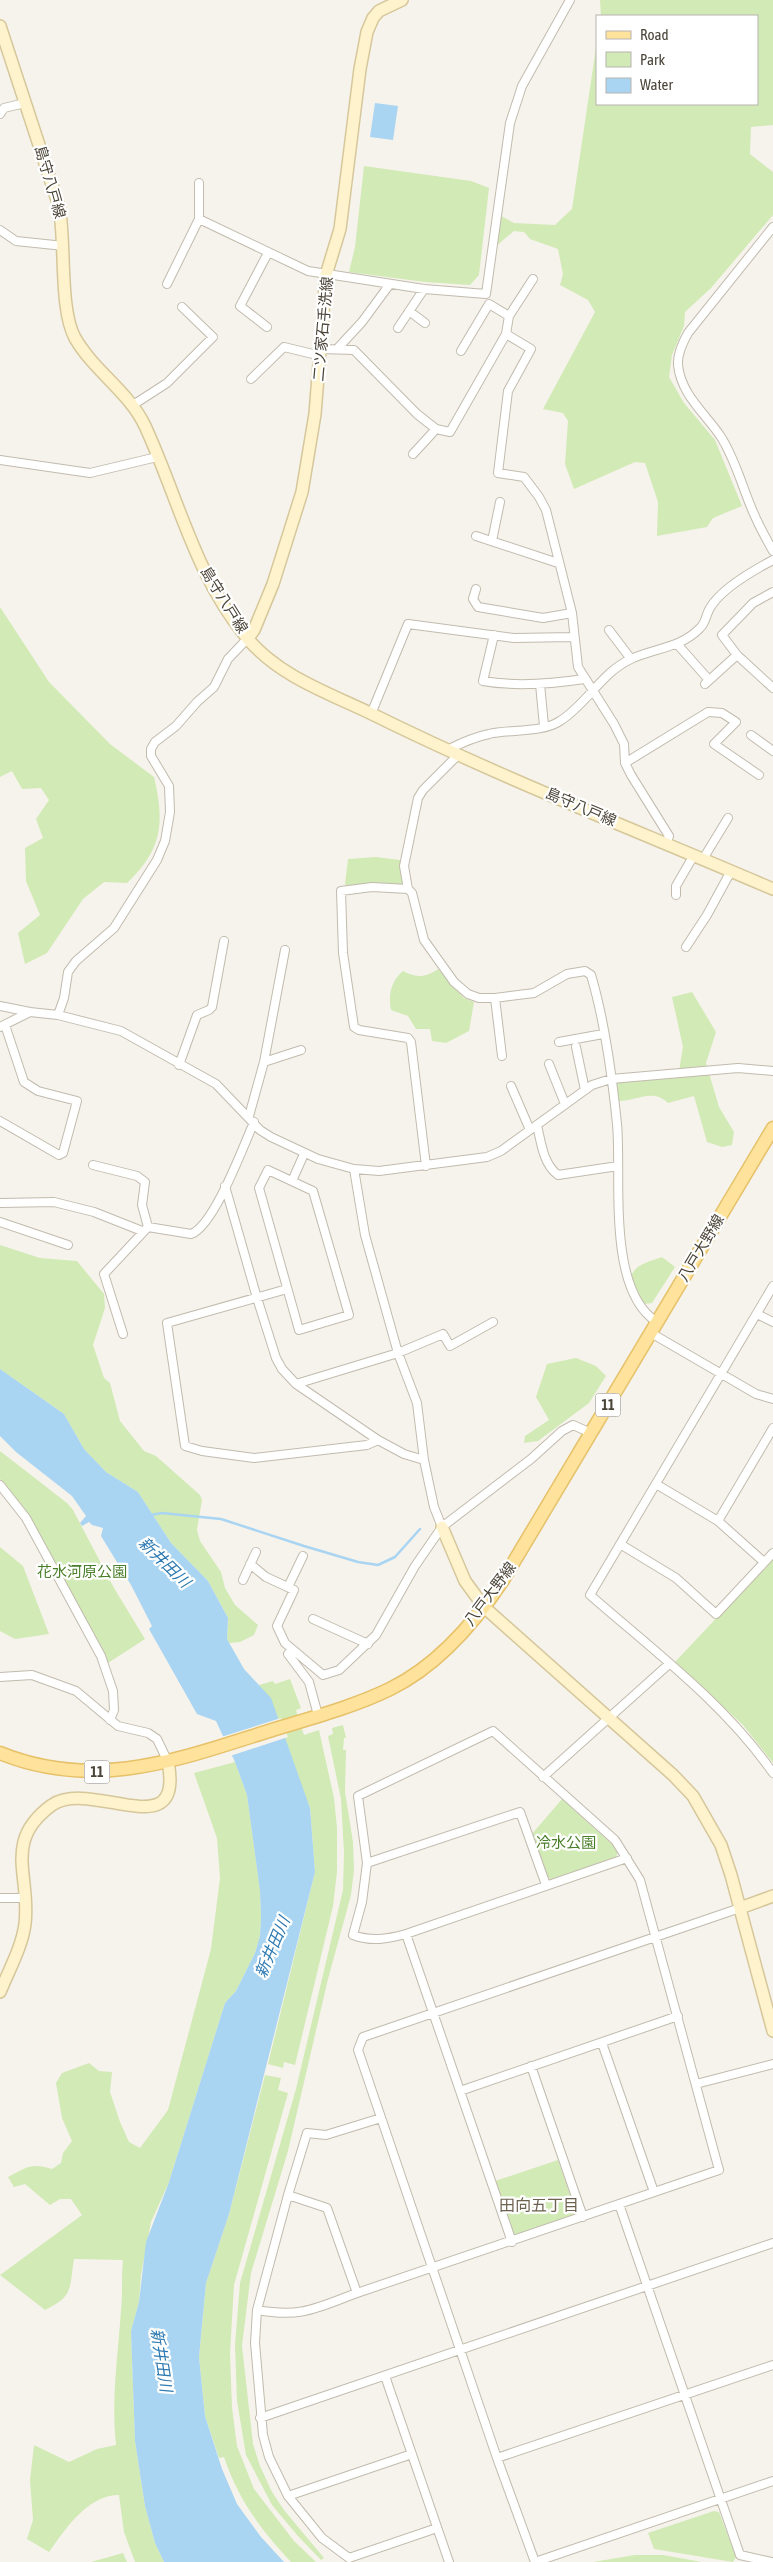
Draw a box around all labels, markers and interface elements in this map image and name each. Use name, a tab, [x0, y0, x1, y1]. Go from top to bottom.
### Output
legend	[596, 15, 758, 105]
text: Road	[640, 26, 669, 43]
text: Park	[640, 51, 665, 68]
text: Water	[640, 76, 673, 93]
street label: 島守八戸線	[32, 143, 69, 220]
street label: 二ツ家石手洗線	[309, 276, 336, 382]
street label: 島守八戸線	[197, 563, 252, 636]
street label: 島守八戸線	[543, 784, 619, 829]
street label: 八戸大野線	[674, 1211, 727, 1284]
road number: 11	[596, 1394, 620, 1416]
water label: 新井田川	[136, 1533, 196, 1592]
street label: 八戸大野線	[460, 1559, 519, 1629]
park label: 花水河原公園	[37, 1563, 127, 1580]
road number: 11	[84, 1760, 110, 1784]
park label: 冷水公園	[536, 1834, 596, 1851]
water label: 新井田川	[251, 1912, 294, 1980]
district label: 田向五丁目	[499, 2196, 579, 2214]
water label: 新井田川	[148, 2327, 176, 2395]

